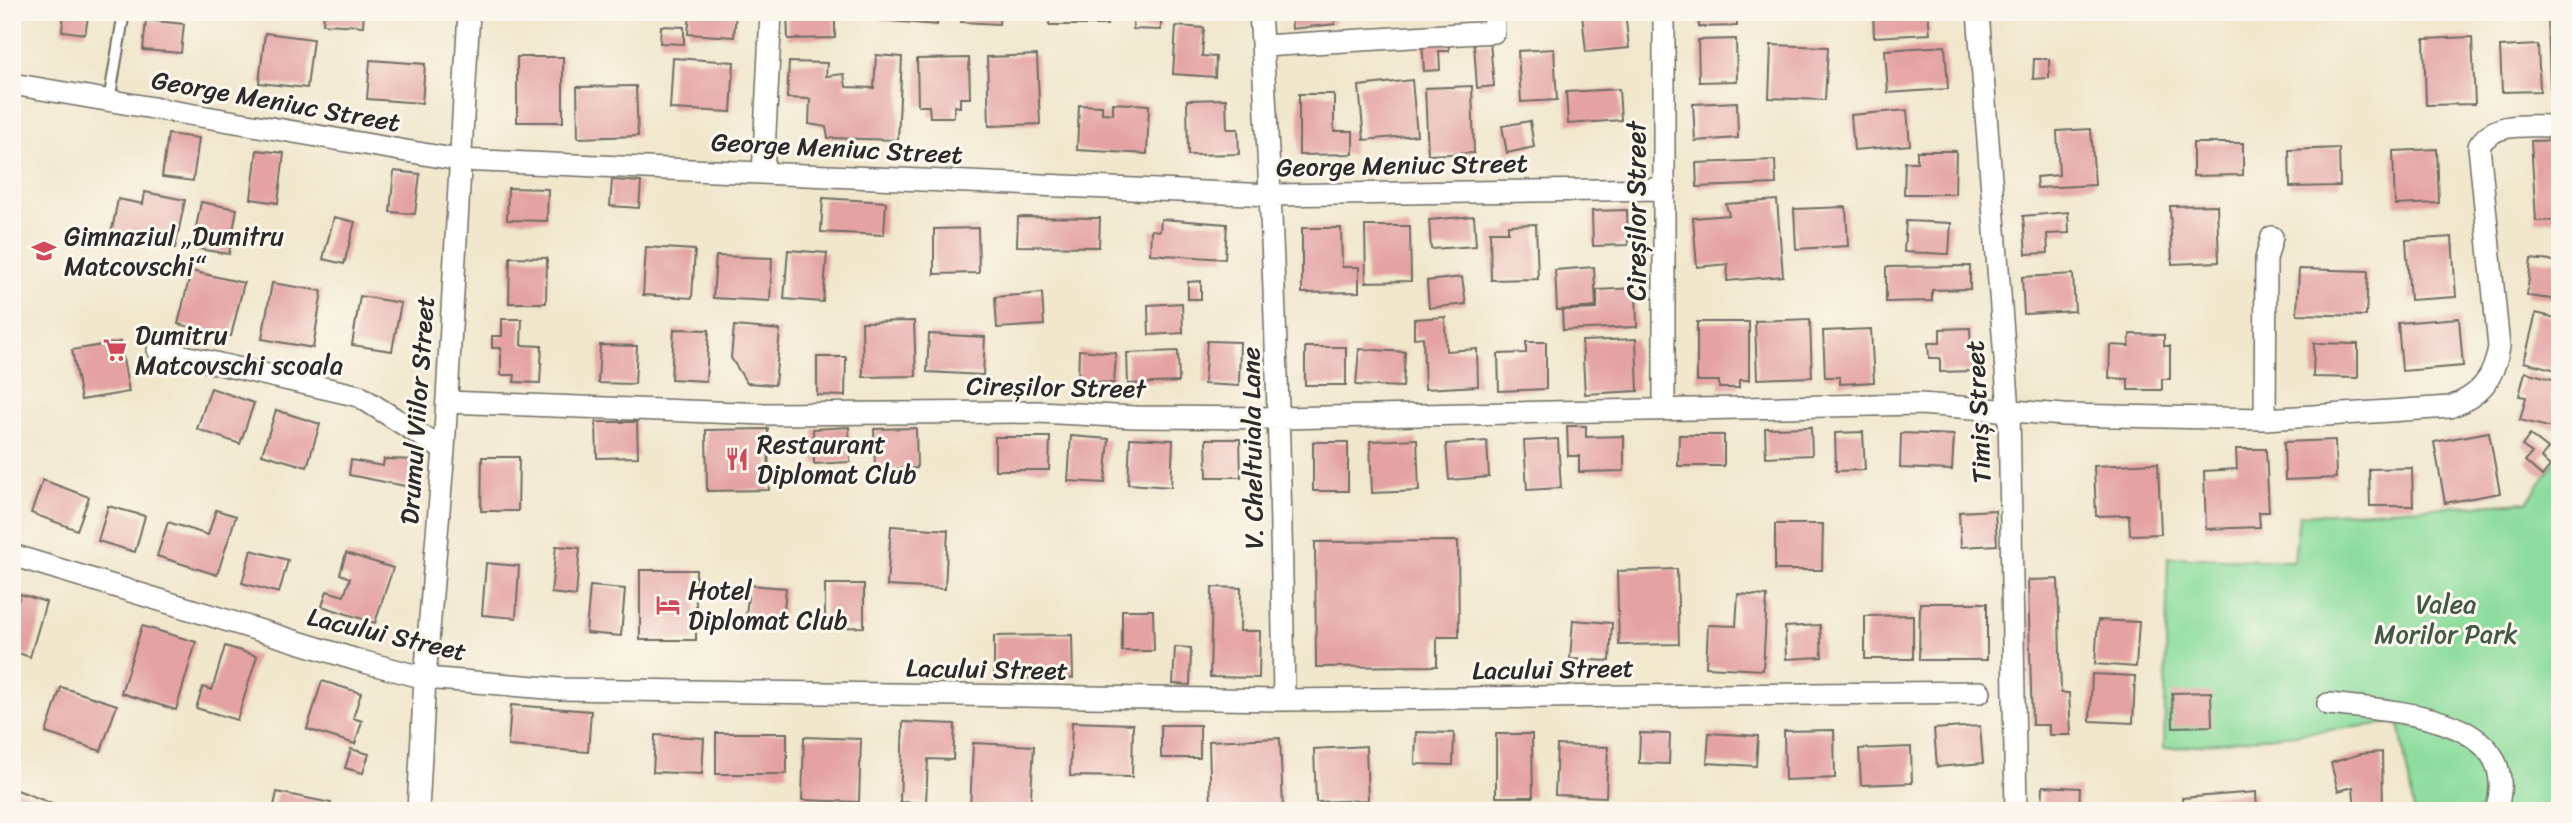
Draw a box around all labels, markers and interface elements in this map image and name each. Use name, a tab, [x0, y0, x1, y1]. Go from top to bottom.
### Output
street label: George Meniuc Street	[148, 56, 404, 146]
street label: George Meniuc Street	[710, 118, 964, 178]
street label: Cireșilor Street	[1613, 120, 1659, 301]
street label: George Meniuc Street	[1276, 140, 1528, 190]
place label: Gimnaziul „Dumitru Matcovschi“	[64, 213, 284, 289]
school or university icon: Gimnaziul „Dumitru Matcovschi“	[30, 237, 58, 265]
street label: Drumul Viilor Street	[386, 294, 448, 526]
place label: Dumitru Matcovschi scoala	[135, 312, 343, 388]
supermarket icon: Dumitru Matcovschi scoala	[101, 336, 129, 364]
street label: Timiș Street	[1951, 339, 2005, 485]
street label: V. Cheltuiala Lane	[1227, 346, 1277, 550]
street label: Cireșilor Street	[966, 362, 1148, 412]
place label: Restaurant Diplomat Club	[757, 421, 917, 497]
restaurant icon: Restaurant Diplomat Club	[723, 445, 751, 473]
place label: Hotel Diplomat Club	[688, 567, 848, 643]
park label: Valea Morilor Park	[2374, 581, 2518, 657]
hotel icon: Hotel Diplomat Club	[654, 591, 682, 619]
street label: Lacului Street	[303, 593, 471, 675]
street label: Lacului Street	[906, 645, 1068, 693]
street label: Lacului Street	[1472, 645, 1634, 693]

